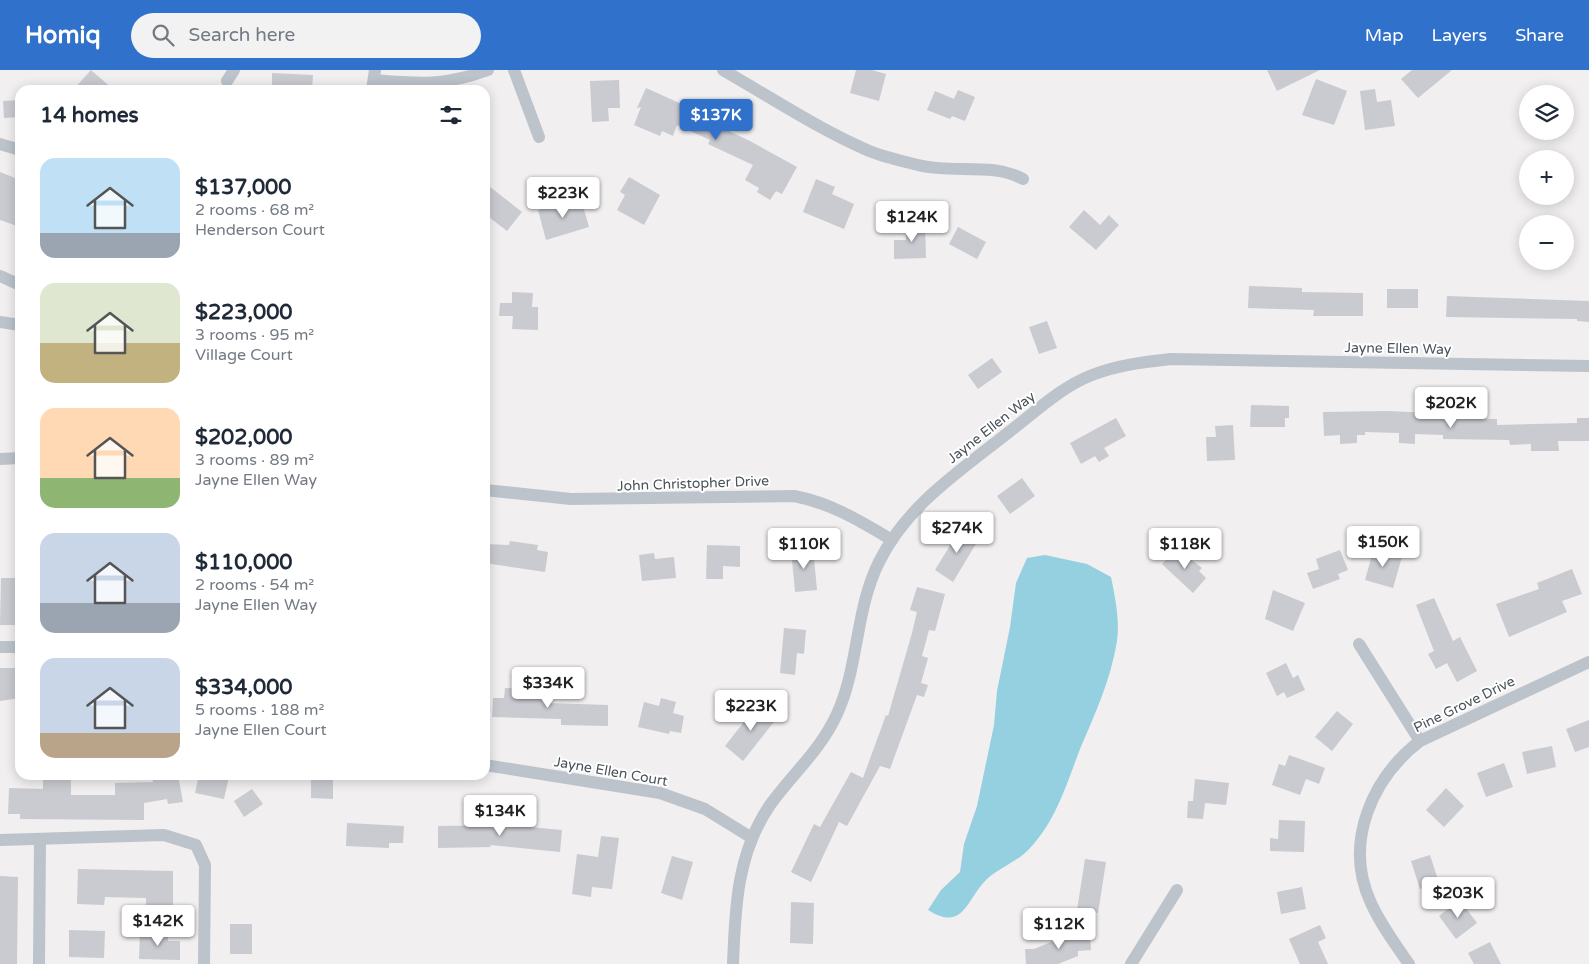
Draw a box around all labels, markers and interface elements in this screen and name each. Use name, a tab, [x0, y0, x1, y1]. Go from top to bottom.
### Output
search box	[131, 13, 481, 58]
text: Homiq	[25, 21, 101, 50]
icon: search	[149, 21, 177, 49]
text: Search here	[189, 24, 295, 46]
text: Map	[1365, 24, 1404, 46]
text: Layers	[1432, 24, 1487, 46]
text: Share	[1515, 24, 1564, 46]
map controls	[1519, 85, 1574, 270]
button: layers	[1519, 85, 1574, 140]
pin: $137K	[681, 98, 751, 141]
icon: filters	[437, 101, 465, 129]
text: 14 homes	[40, 103, 139, 128]
text: $137K	[691, 105, 741, 125]
button: +	[1519, 150, 1574, 205]
text: $137,000	[195, 175, 291, 200]
pin: $223K	[528, 176, 598, 219]
icon: home	[80, 178, 140, 238]
text: $223K	[538, 183, 588, 203]
text: 2 rooms · 68 m²	[195, 200, 314, 220]
pin: $124K	[877, 200, 947, 243]
text: $124K	[887, 207, 937, 227]
button: −	[1519, 215, 1574, 270]
text: Henderson Court	[195, 220, 325, 240]
text: $223,000	[195, 300, 293, 325]
icon: home	[80, 303, 140, 363]
text: 3 rooms · 95 m²	[195, 325, 314, 345]
street label: Jayne Ellen Way	[1344, 339, 1452, 358]
text: Village Court	[195, 345, 293, 365]
pin: $202K	[1416, 386, 1486, 429]
street label: Jayne Ellen Way	[944, 388, 1039, 467]
text: $202K	[1426, 393, 1476, 413]
text: $202,000	[195, 425, 293, 450]
icon: home	[80, 428, 140, 488]
text: 3 rooms · 89 m²	[195, 450, 314, 470]
text: Jayne Ellen Way	[195, 470, 317, 490]
street label: John Christopher Drive	[617, 472, 769, 495]
pin: $274K	[922, 512, 992, 554]
text: $274K	[932, 518, 982, 538]
pin: $150K	[1348, 526, 1418, 568]
pin: $110K	[769, 528, 839, 570]
pin: $118K	[1150, 528, 1220, 570]
text: $150K	[1358, 532, 1408, 552]
text: $110K	[779, 534, 829, 554]
text: $118K	[1160, 534, 1210, 554]
text: $110,000	[195, 550, 293, 575]
icon: home	[80, 553, 140, 613]
text: 2 rooms · 54 m²	[195, 575, 314, 595]
text: Jayne Ellen Way	[195, 595, 317, 615]
pin: $334K	[513, 666, 583, 709]
text: $334K	[523, 673, 573, 693]
street label: Pine Grove Drive	[1411, 673, 1518, 736]
text: $334,000	[195, 675, 293, 700]
icon: home	[80, 678, 140, 738]
pin: $223K	[716, 690, 786, 732]
text: $223K	[726, 696, 776, 716]
text: 5 rooms · 188 m²	[195, 700, 324, 720]
text: Jayne Ellen Court	[195, 720, 327, 740]
street label: Jayne Ellen Court	[553, 753, 670, 790]
pin: $134K	[465, 794, 535, 837]
text: $134K	[475, 801, 525, 821]
pin: $203K	[1423, 876, 1493, 919]
text: $203K	[1433, 883, 1483, 903]
pin: $142K	[123, 904, 193, 947]
pin: $112K	[1024, 908, 1094, 950]
text: $142K	[133, 911, 183, 931]
text: $112K	[1034, 914, 1084, 934]

